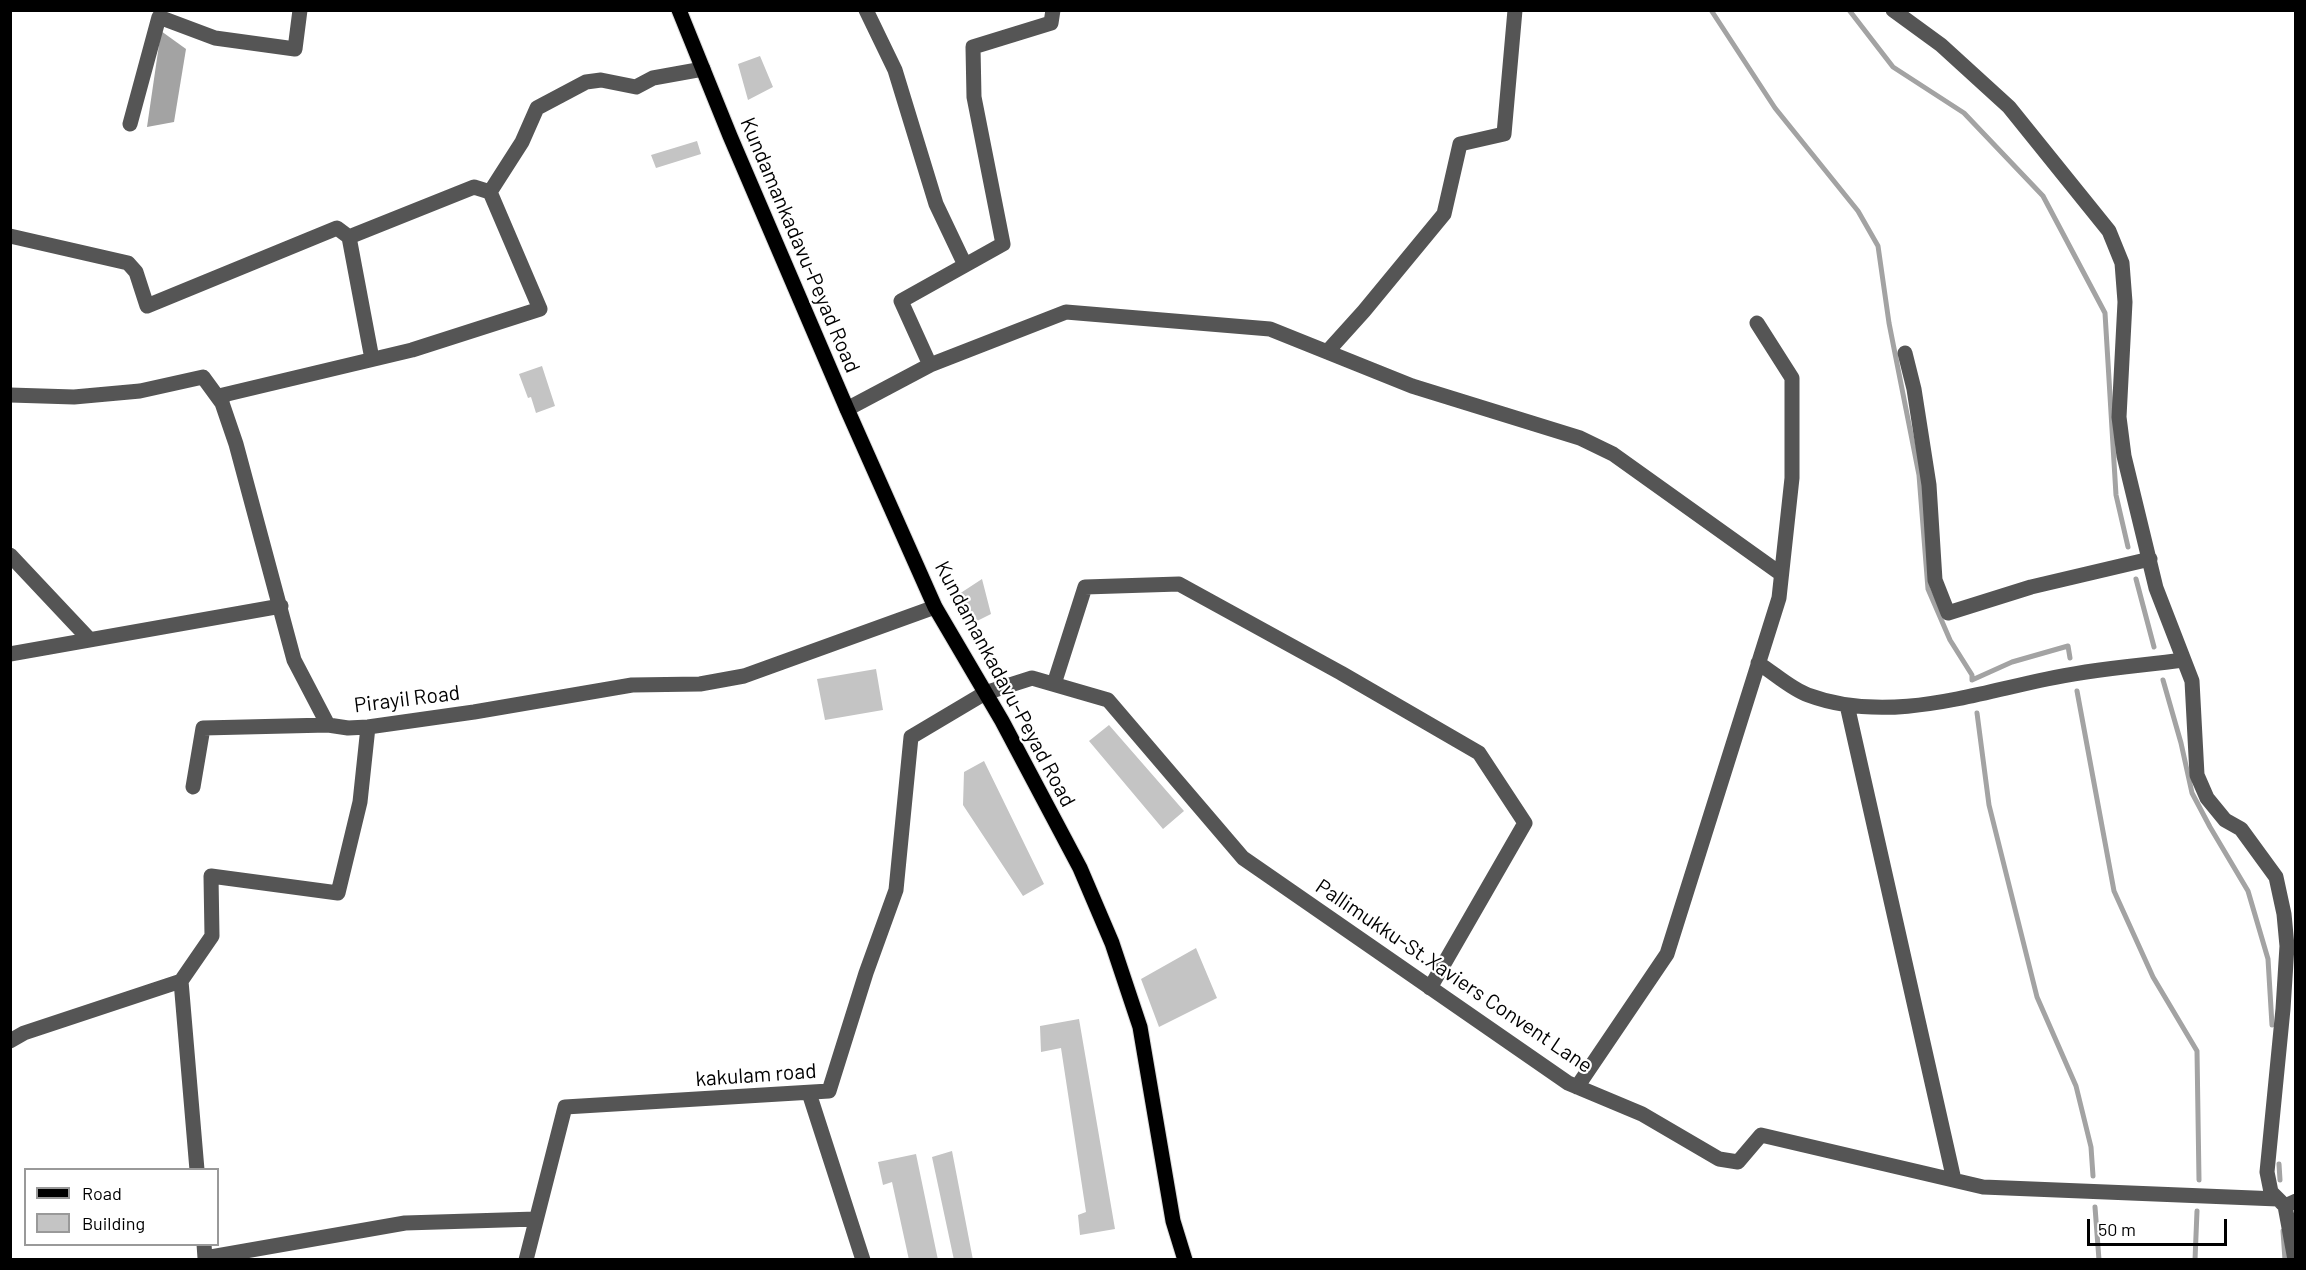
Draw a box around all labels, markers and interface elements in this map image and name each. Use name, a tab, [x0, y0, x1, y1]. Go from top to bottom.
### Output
street label: Kundamankadavu-Peyad Road	[735, 114, 865, 376]
street label: Kundamankadavu-Peyad Road	[929, 557, 1081, 811]
street label: Pirayil Road	[353, 680, 461, 718]
street label: Pallimukku-St.Xaviers Convent Lane	[1311, 874, 1597, 1078]
street label: kakulam road	[695, 1058, 817, 1092]
legend	[24, 1168, 219, 1246]
text: Road	[82, 1182, 122, 1204]
scale bar	[2090, 1207, 2230, 1245]
text: Building	[82, 1212, 145, 1234]
text: 50 m	[2098, 1218, 2136, 1240]

